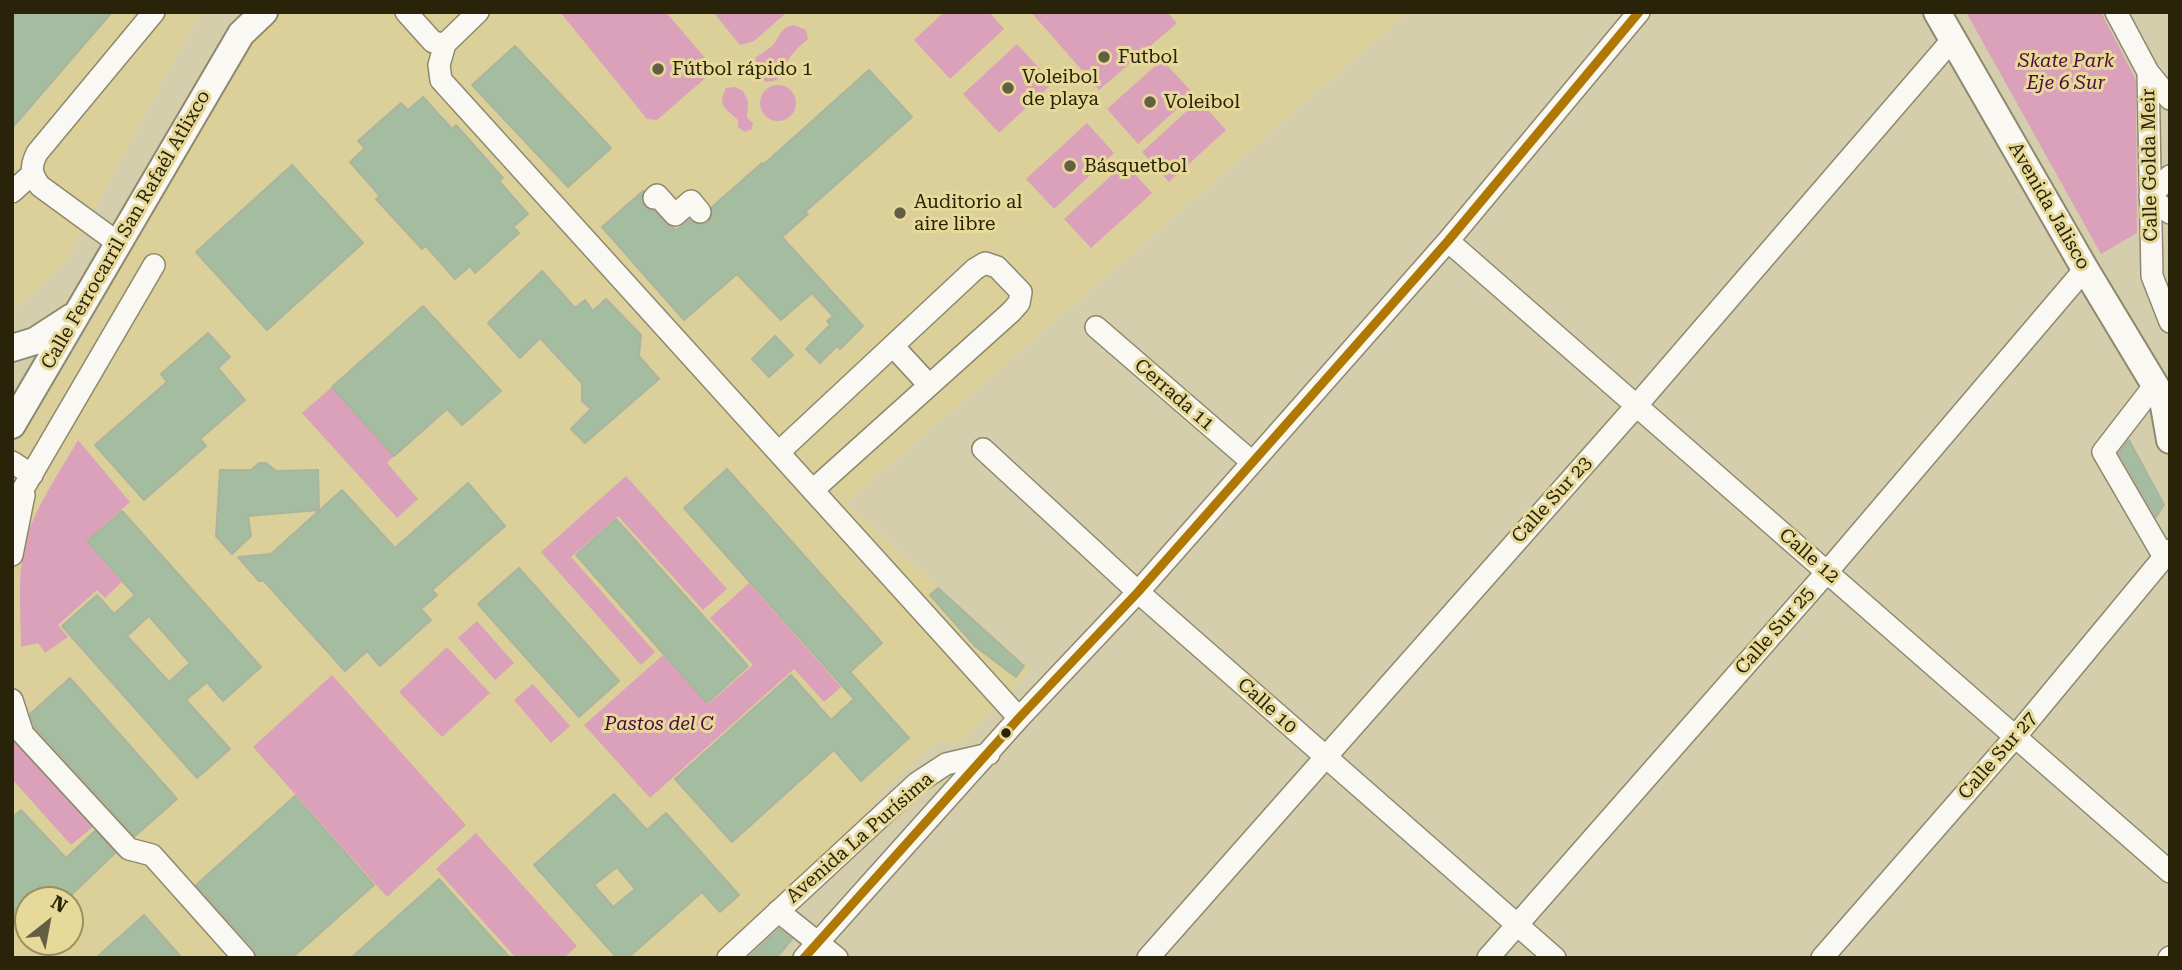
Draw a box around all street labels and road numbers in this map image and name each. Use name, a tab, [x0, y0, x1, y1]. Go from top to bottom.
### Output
street label: Calle Ferrocarril San Rafaél Atlixco	[37, 87, 215, 373]
street label: Calle Golda Meir	[2137, 88, 2163, 242]
street label: Avenida Jalisco	[2003, 138, 2095, 274]
street label: Cerrada 11	[1129, 354, 1219, 436]
street label: Calle Sur 23	[1507, 452, 1597, 548]
street label: Calle 12	[1774, 524, 1844, 588]
street label: Calle Sur 25	[1731, 583, 1819, 679]
street label: Calle 10	[1233, 673, 1301, 739]
street label: Calle Sur 27	[1954, 708, 2042, 804]
street label: Avenida La Purísima	[782, 768, 938, 908]

